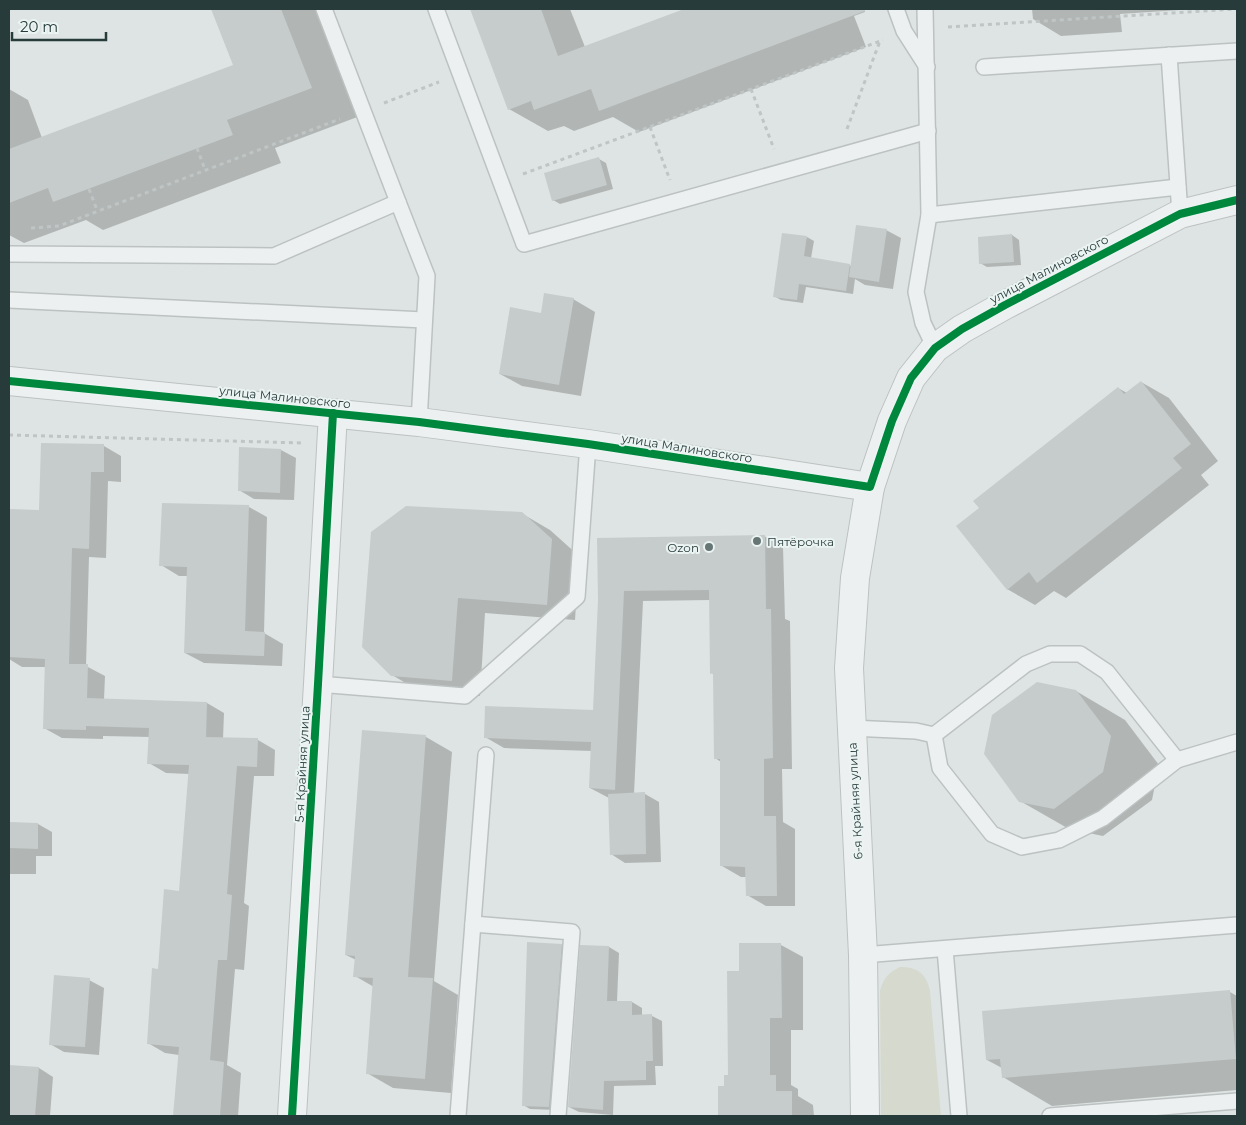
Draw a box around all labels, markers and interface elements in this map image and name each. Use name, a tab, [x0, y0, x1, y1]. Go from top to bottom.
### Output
scale bar	[12, 10, 106, 42]
text: 20 m	[20, 17, 58, 36]
street label: улица Малиновского	[986, 231, 1111, 307]
street label: улица Малиновского	[217, 383, 352, 411]
street label: улица Малиновского	[620, 430, 754, 466]
place label: Пятёрочка	[767, 534, 834, 549]
marker: Пятёрочка	[751, 535, 763, 547]
place label: Ozon	[667, 540, 699, 555]
marker: Ozon	[703, 541, 715, 553]
street label: 5-я Крайняя улица	[291, 705, 313, 823]
street label: 6-я Крайняя улица	[844, 742, 866, 860]

